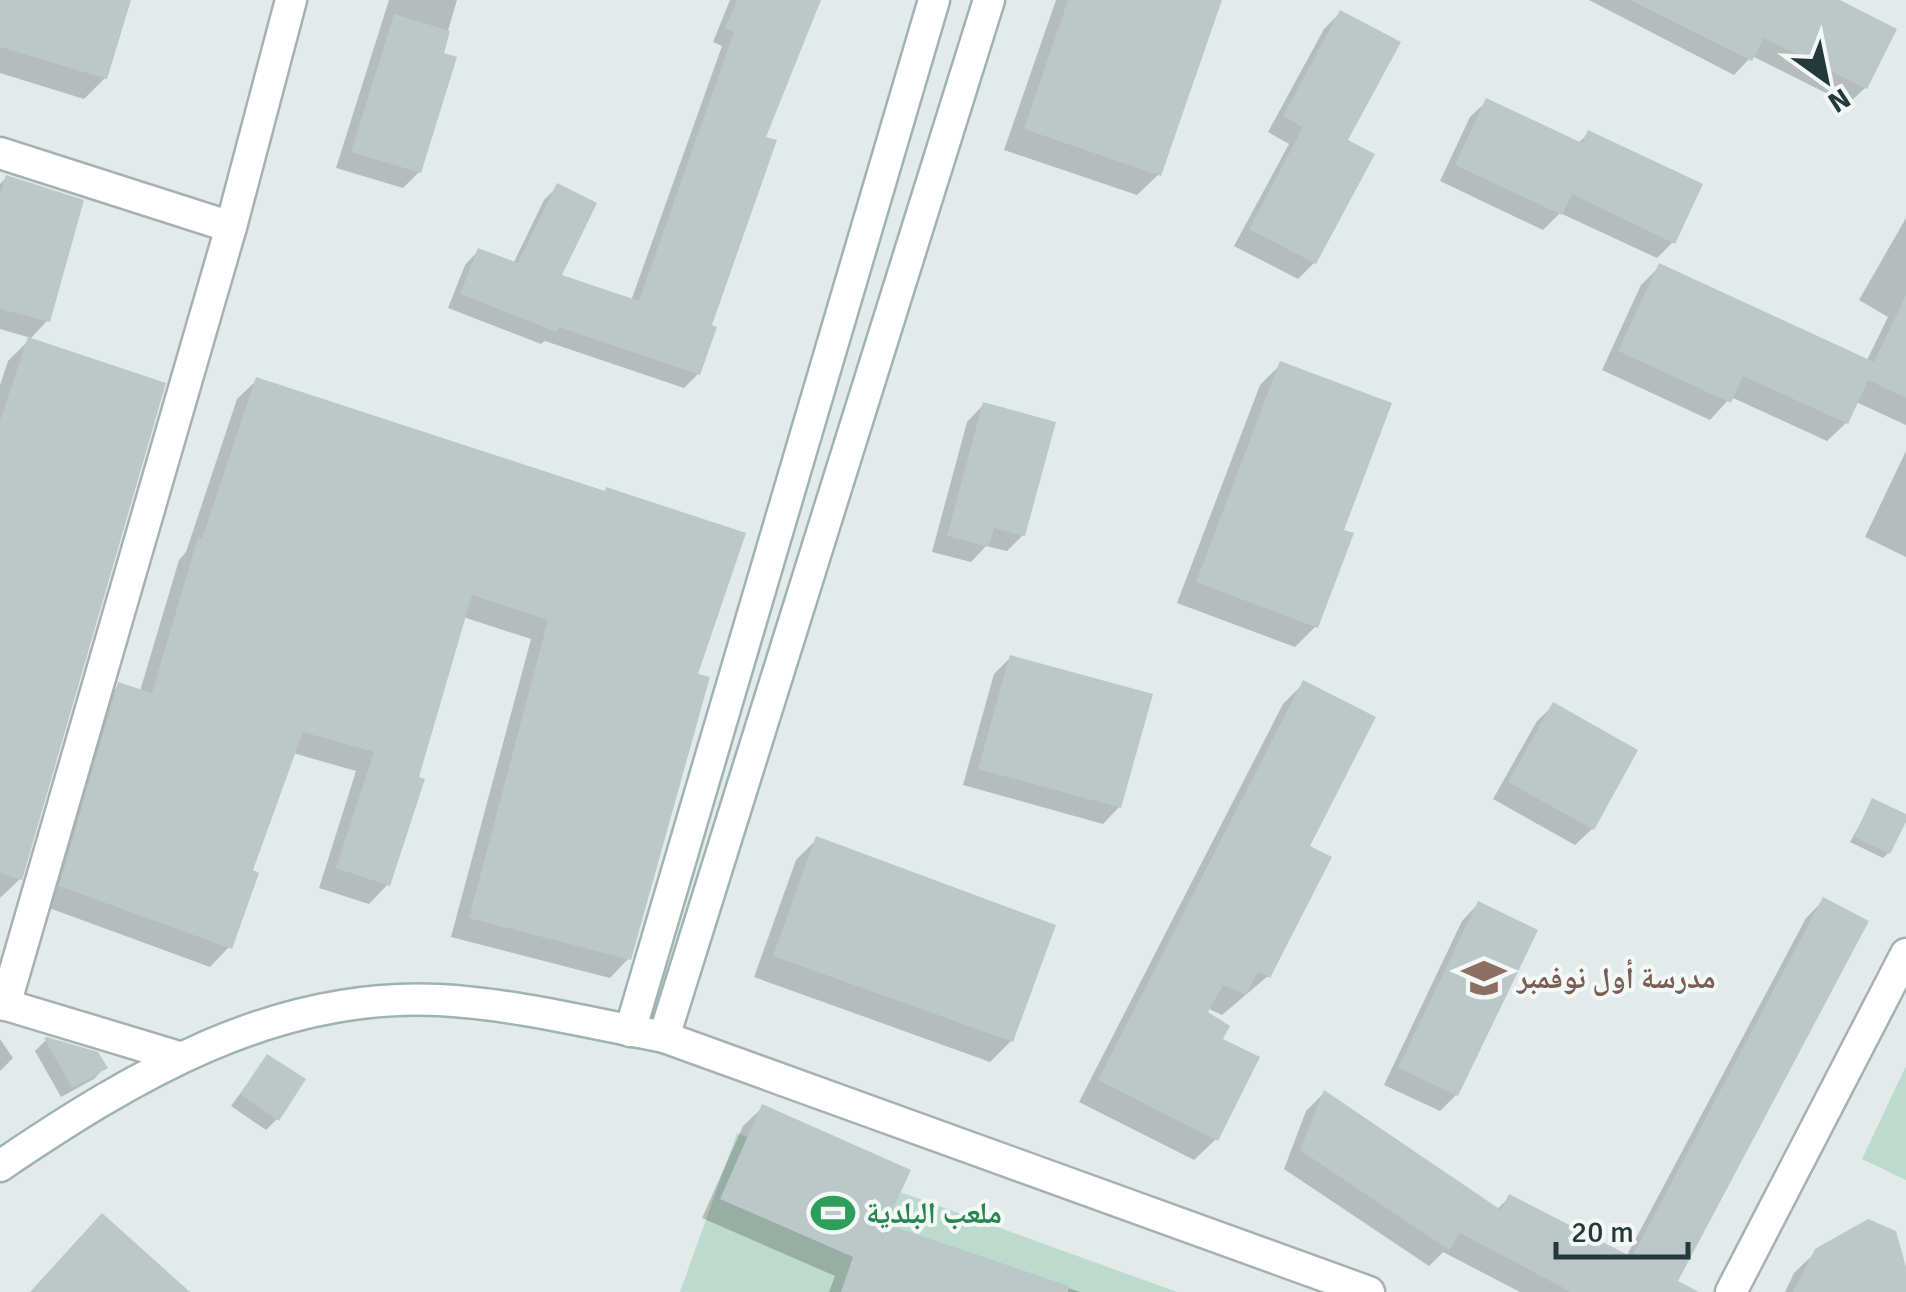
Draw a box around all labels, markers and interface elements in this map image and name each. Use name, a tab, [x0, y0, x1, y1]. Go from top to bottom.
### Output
north arrow	[1776, 30, 1876, 130]
text: N	[1822, 81, 1857, 120]
school or university icon: مدرسة أول نوفمبر	[1460, 954, 1508, 1002]
place label: مدرسة أول نوفمبر	[1515, 959, 1716, 997]
sports icon: ملعب البلدية	[809, 1189, 857, 1237]
place label: ملعب البلدية	[866, 1195, 1002, 1232]
scale bar	[1556, 1197, 1688, 1259]
text: 20 m	[1571, 1214, 1634, 1251]

